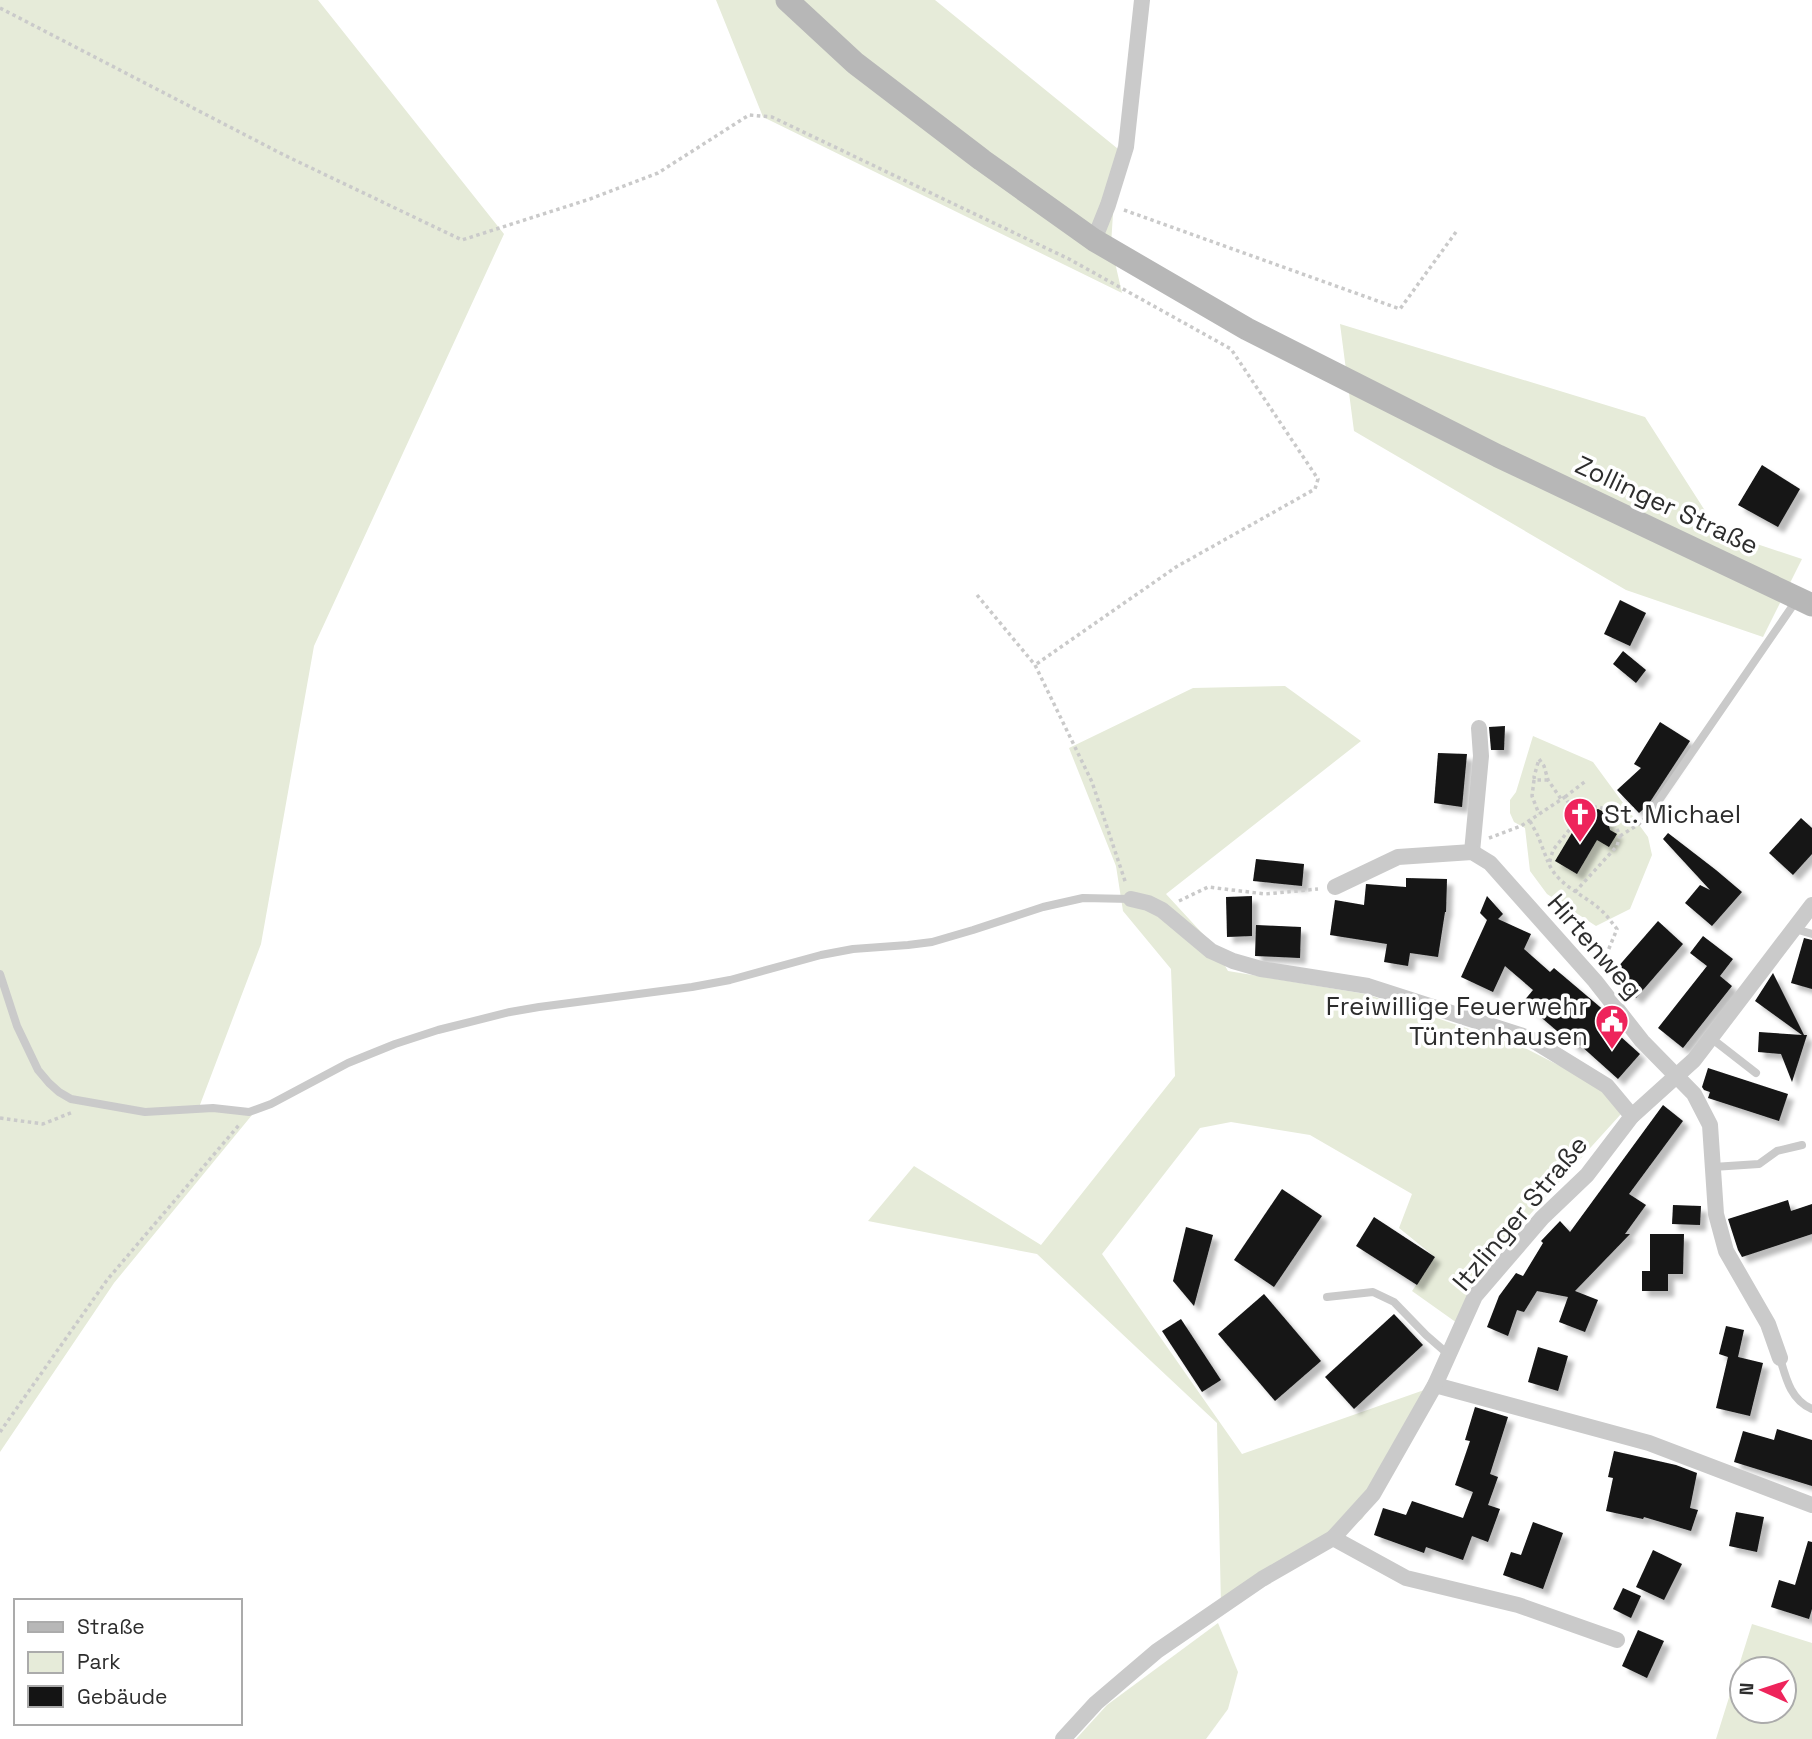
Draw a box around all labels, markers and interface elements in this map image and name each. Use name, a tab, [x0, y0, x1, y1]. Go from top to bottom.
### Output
street label: Zollinger Straße	[1570, 448, 1764, 562]
church icon: St. Michael	[1561, 795, 1599, 844]
place label: St. Michael	[1604, 797, 1741, 831]
street label: Hirtenweg	[1540, 886, 1650, 1006]
place label: Freiwillige Feuerwehr Tüntenhausen	[1326, 989, 1588, 1053]
public building icon: Freiwillige Feuerwehr Tüntenhausen	[1593, 1002, 1631, 1051]
street label: Itzlinger Straße	[1445, 1128, 1595, 1298]
legend	[14, 1599, 242, 1725]
text: Straße	[77, 1613, 145, 1640]
text: Park	[77, 1648, 121, 1675]
north arrow	[1728, 1655, 1798, 1725]
text: N	[1734, 1682, 1759, 1696]
text: Gebäude	[77, 1683, 167, 1710]

